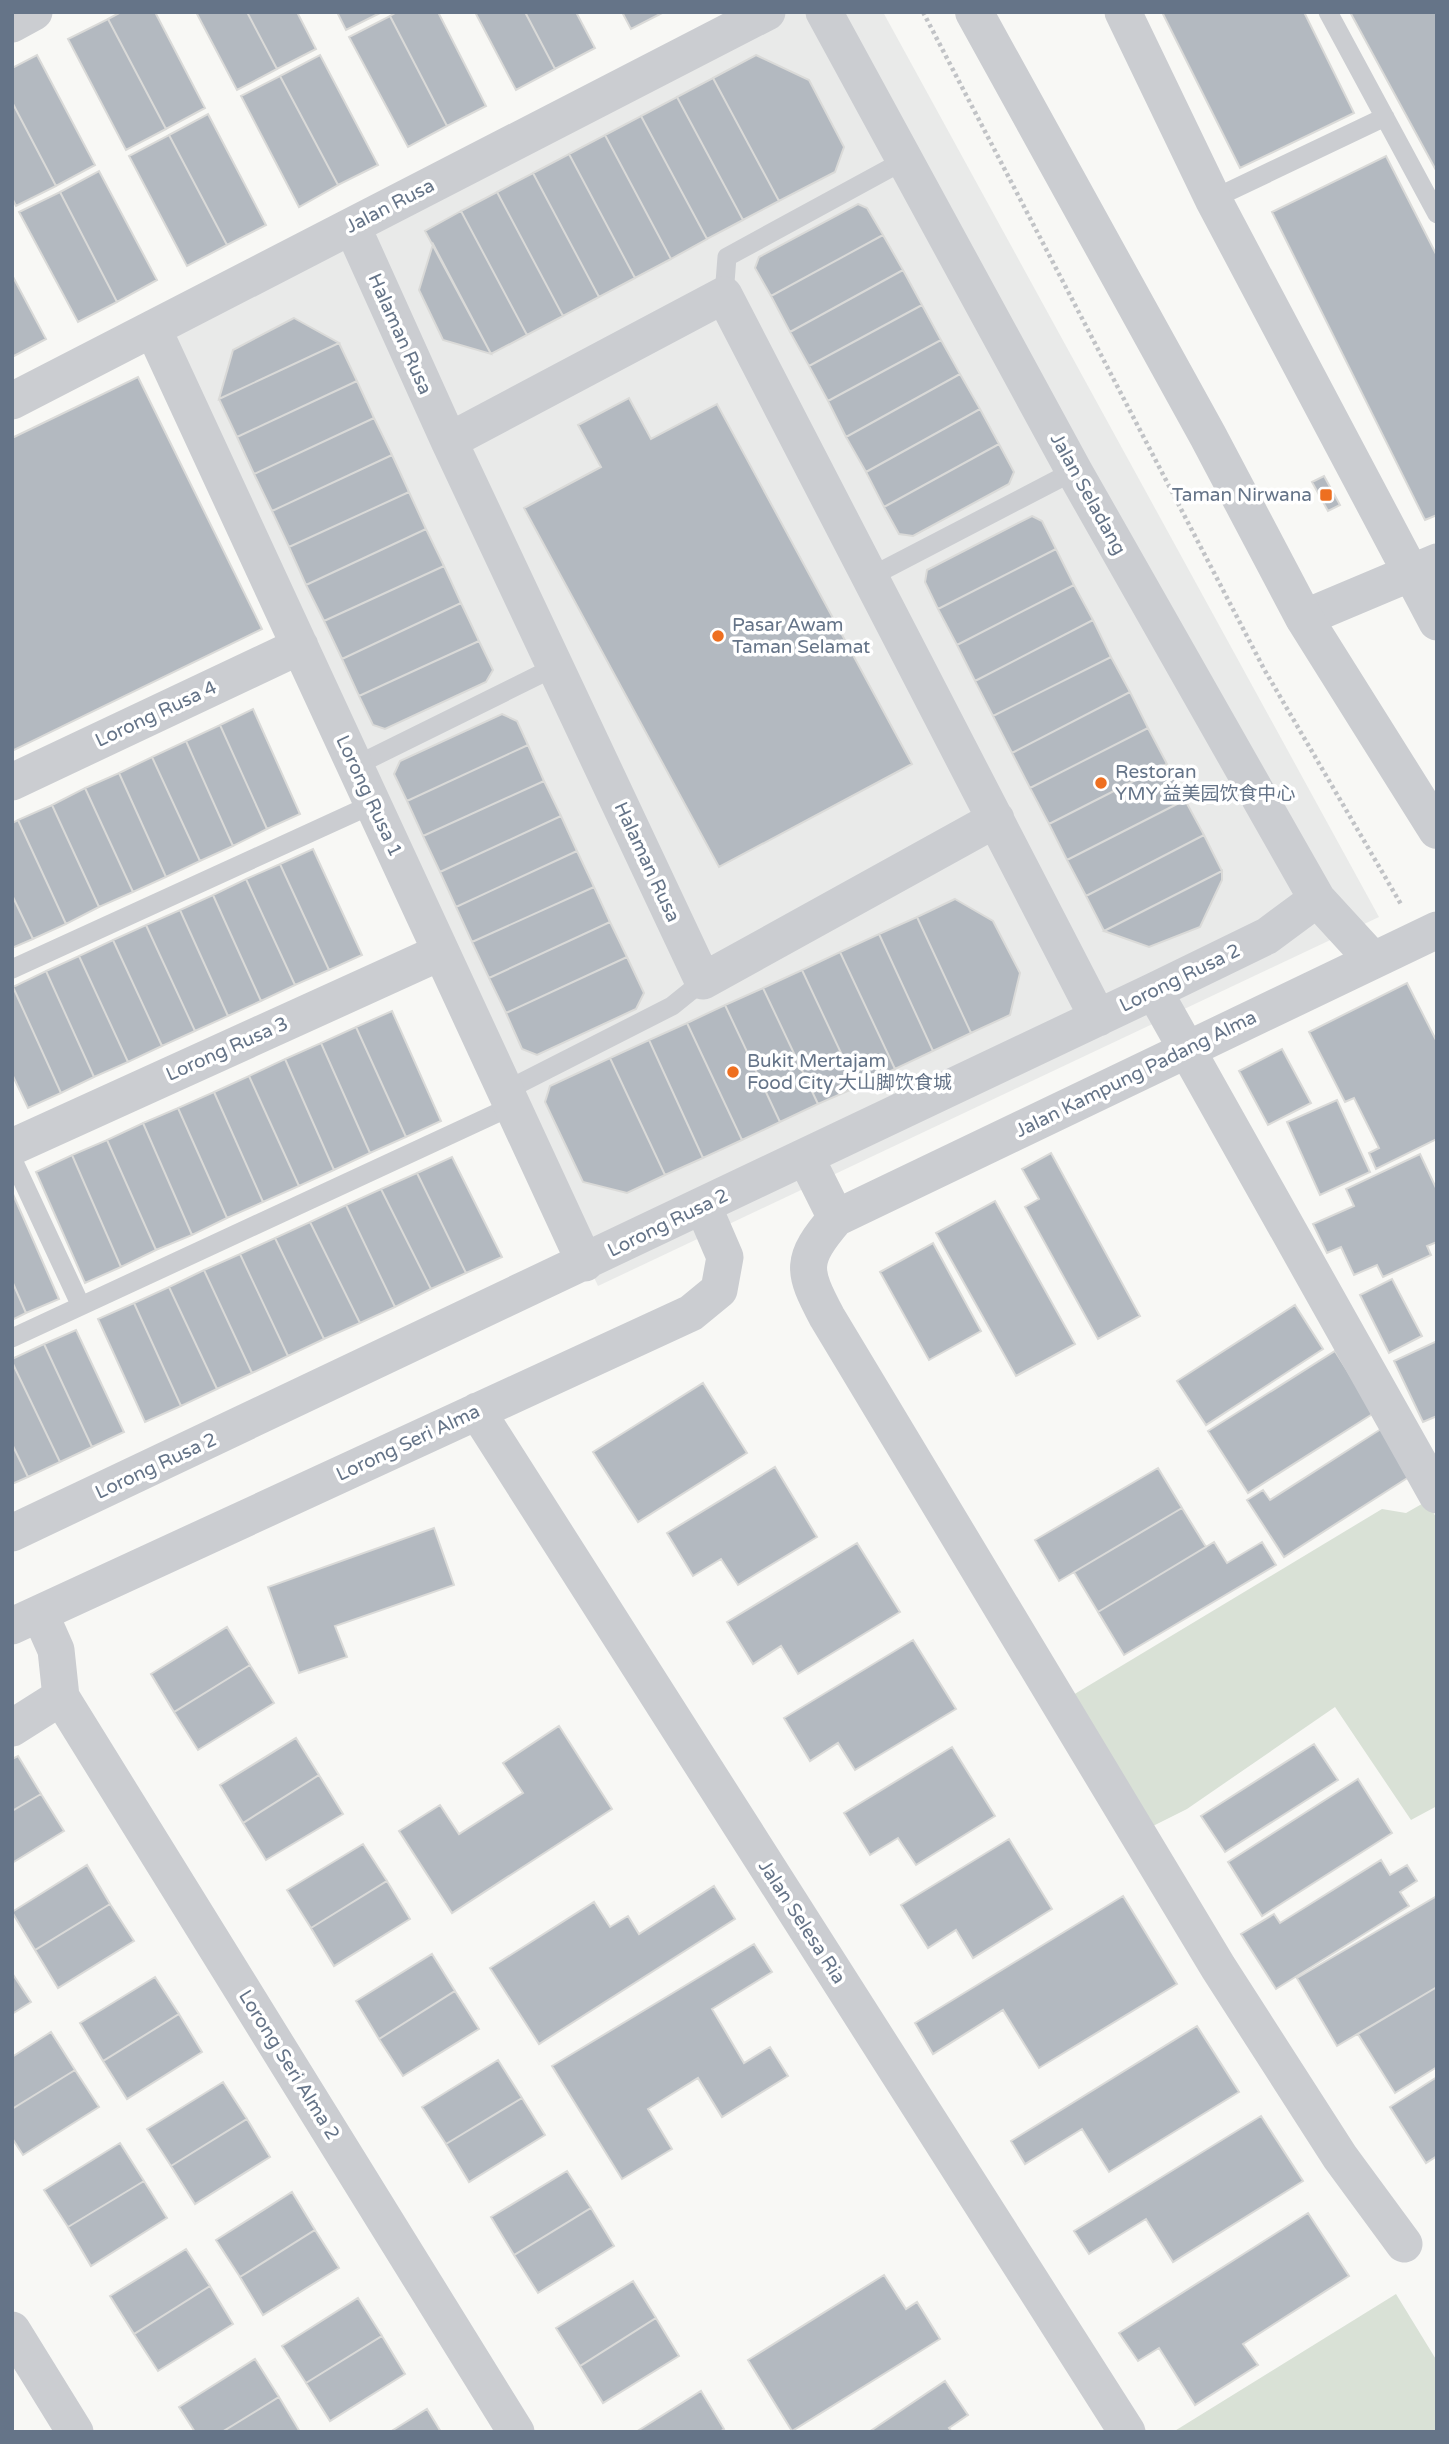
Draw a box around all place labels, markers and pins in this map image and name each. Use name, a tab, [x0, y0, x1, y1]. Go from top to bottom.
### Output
place label: Taman Nirwana	[1172, 484, 1312, 506]
marker: Taman Nirwana	[1318, 487, 1334, 503]
place label: Pasar Awam Taman Selamat	[732, 614, 870, 658]
marker: Pasar Awam Taman Selamat	[710, 628, 726, 644]
place label: Restoran YMY 益美园饮食中心	[1115, 761, 1296, 805]
marker: Restoran YMY 益美园饮食中心	[1093, 775, 1109, 791]
place label: Bukit Mertajam Food City 大山脚饮食城	[747, 1050, 952, 1094]
marker: Bukit Mertajam Food City 大山脚饮食城	[725, 1064, 741, 1080]

